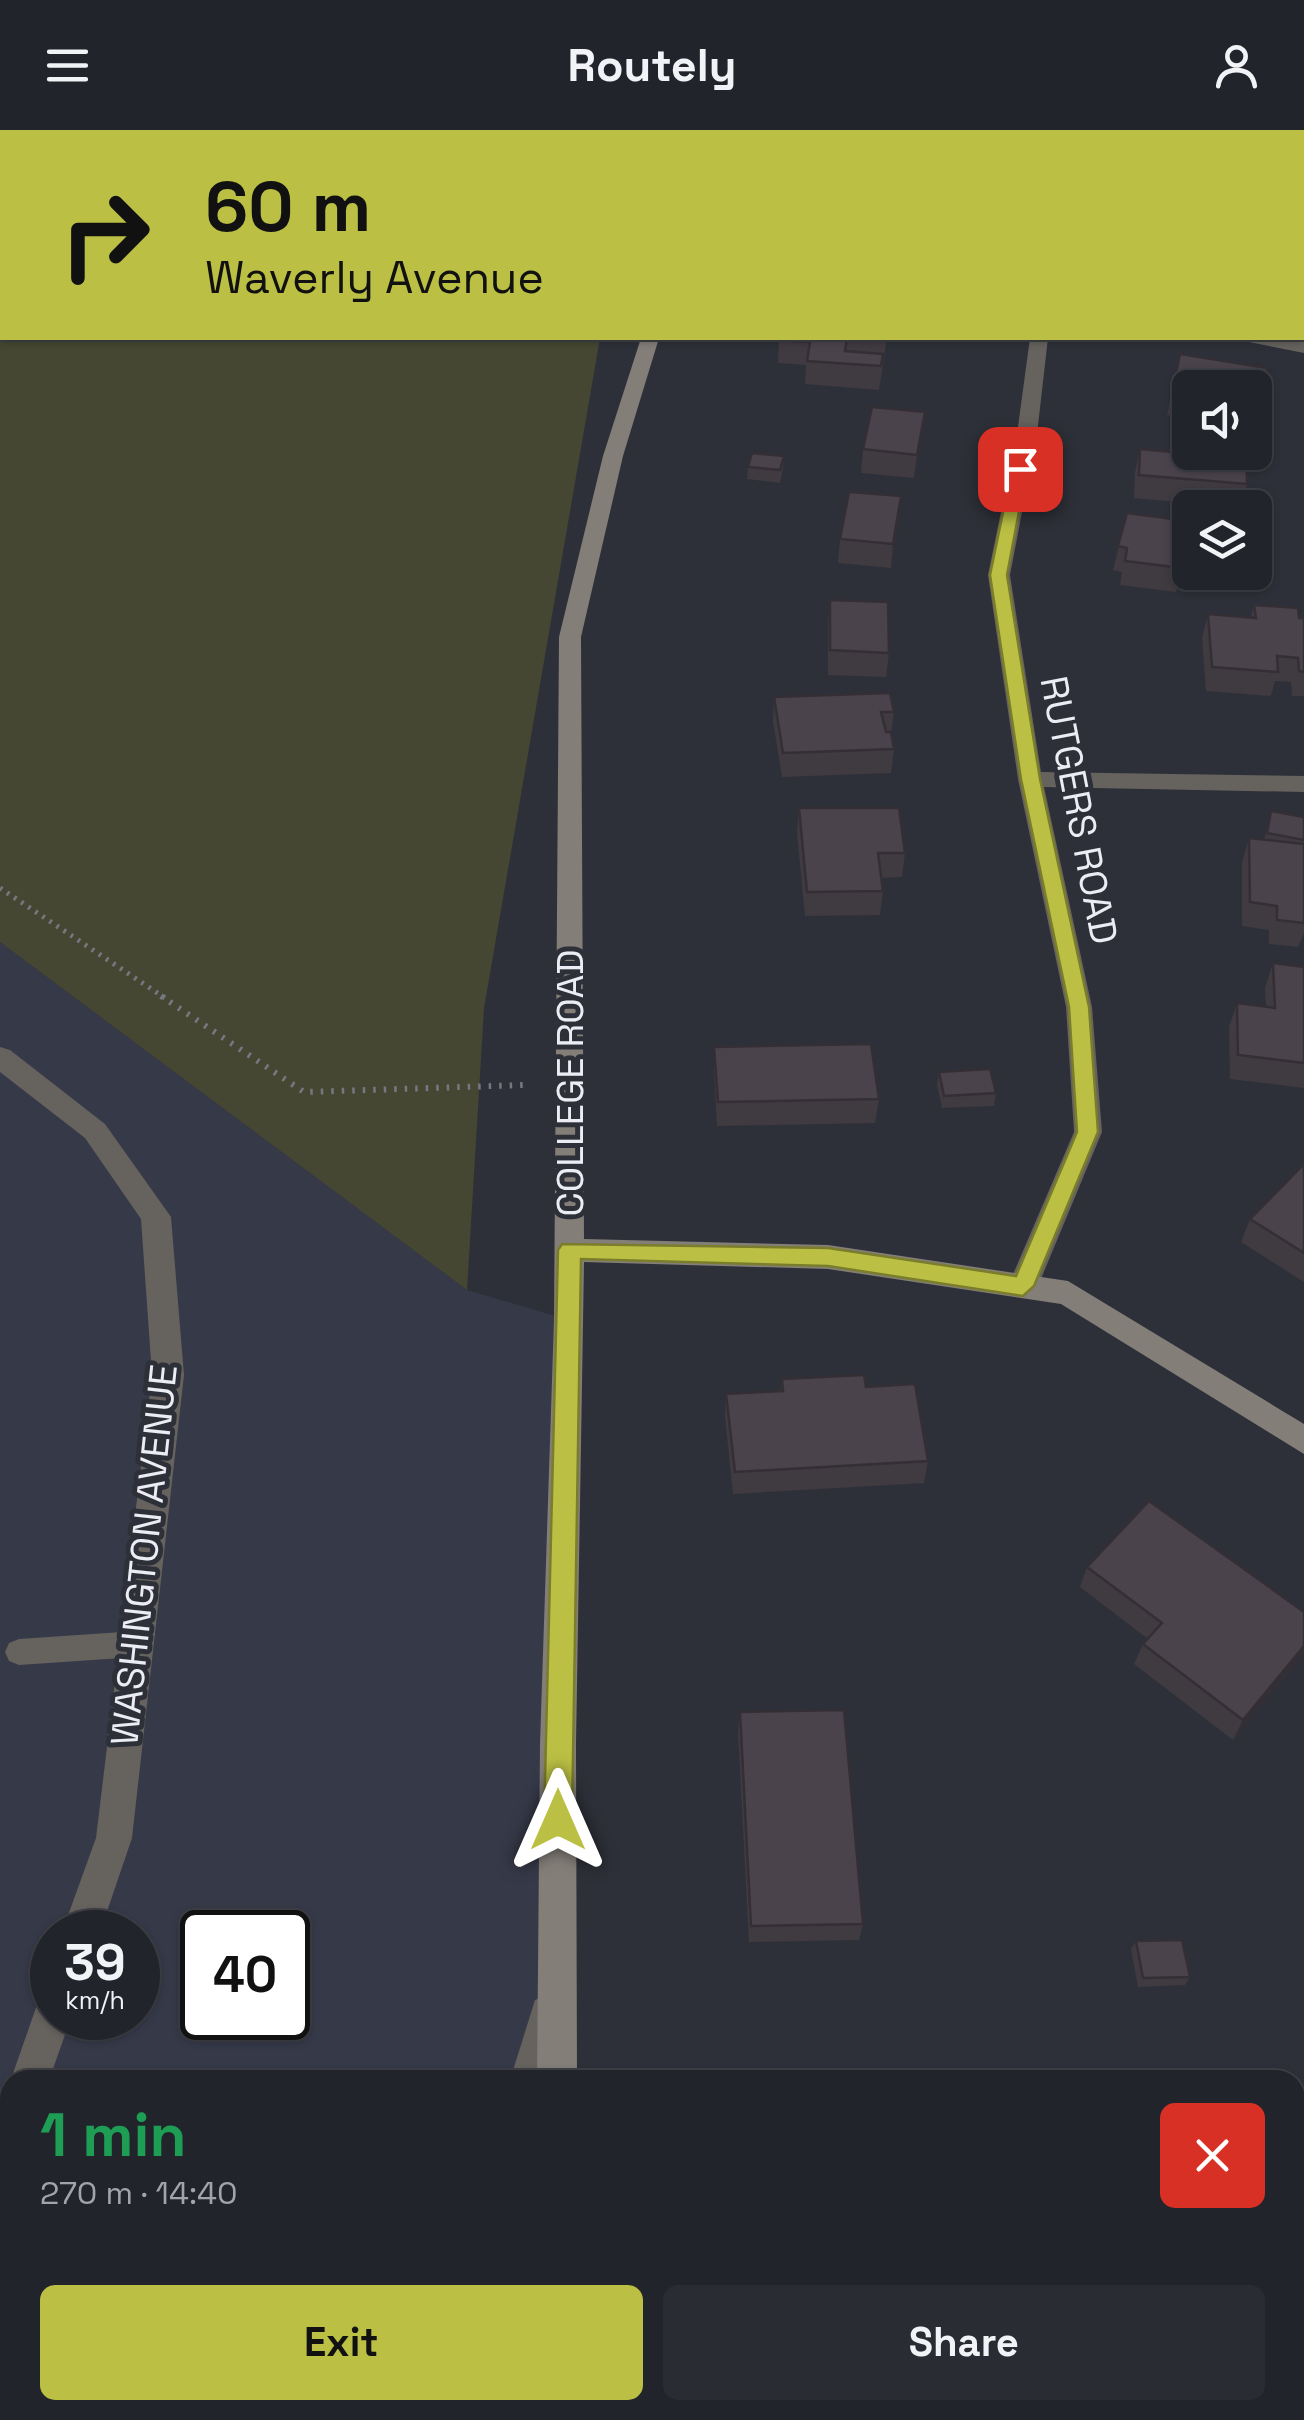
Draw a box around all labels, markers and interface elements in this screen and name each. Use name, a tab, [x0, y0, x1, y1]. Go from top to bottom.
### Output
text: Routely	[567, 37, 737, 94]
icon: menu	[40, 38, 95, 93]
icon: person	[1209, 38, 1264, 93]
text: 60 m	[205, 162, 371, 251]
icon: right	[40, 170, 170, 300]
text: Waverly Avenue	[205, 249, 544, 306]
map controls	[1172, 370, 1272, 590]
button: sound	[1172, 370, 1272, 470]
pin	[978, 427, 1063, 512]
icon: arrive	[993, 442, 1048, 497]
button: layers	[1172, 490, 1272, 590]
street label: RUTGERS ROAD	[1029, 672, 1129, 948]
street label: COLLEGE ROAD	[546, 949, 594, 1217]
street label: WASHINGTON AVENUE	[100, 1362, 188, 1748]
position arrow	[506, 1768, 610, 1872]
speed limit sign: 40	[180, 1910, 310, 2040]
text: 39	[64, 1931, 126, 1995]
text: km/h	[65, 1984, 125, 2016]
text: 1 min	[40, 2097, 187, 2174]
button: close	[1160, 2103, 1265, 2208]
text: 270 m · 14:40	[40, 2173, 238, 2213]
button: Exit	[40, 2285, 643, 2400]
button: Share	[663, 2285, 1265, 2400]

